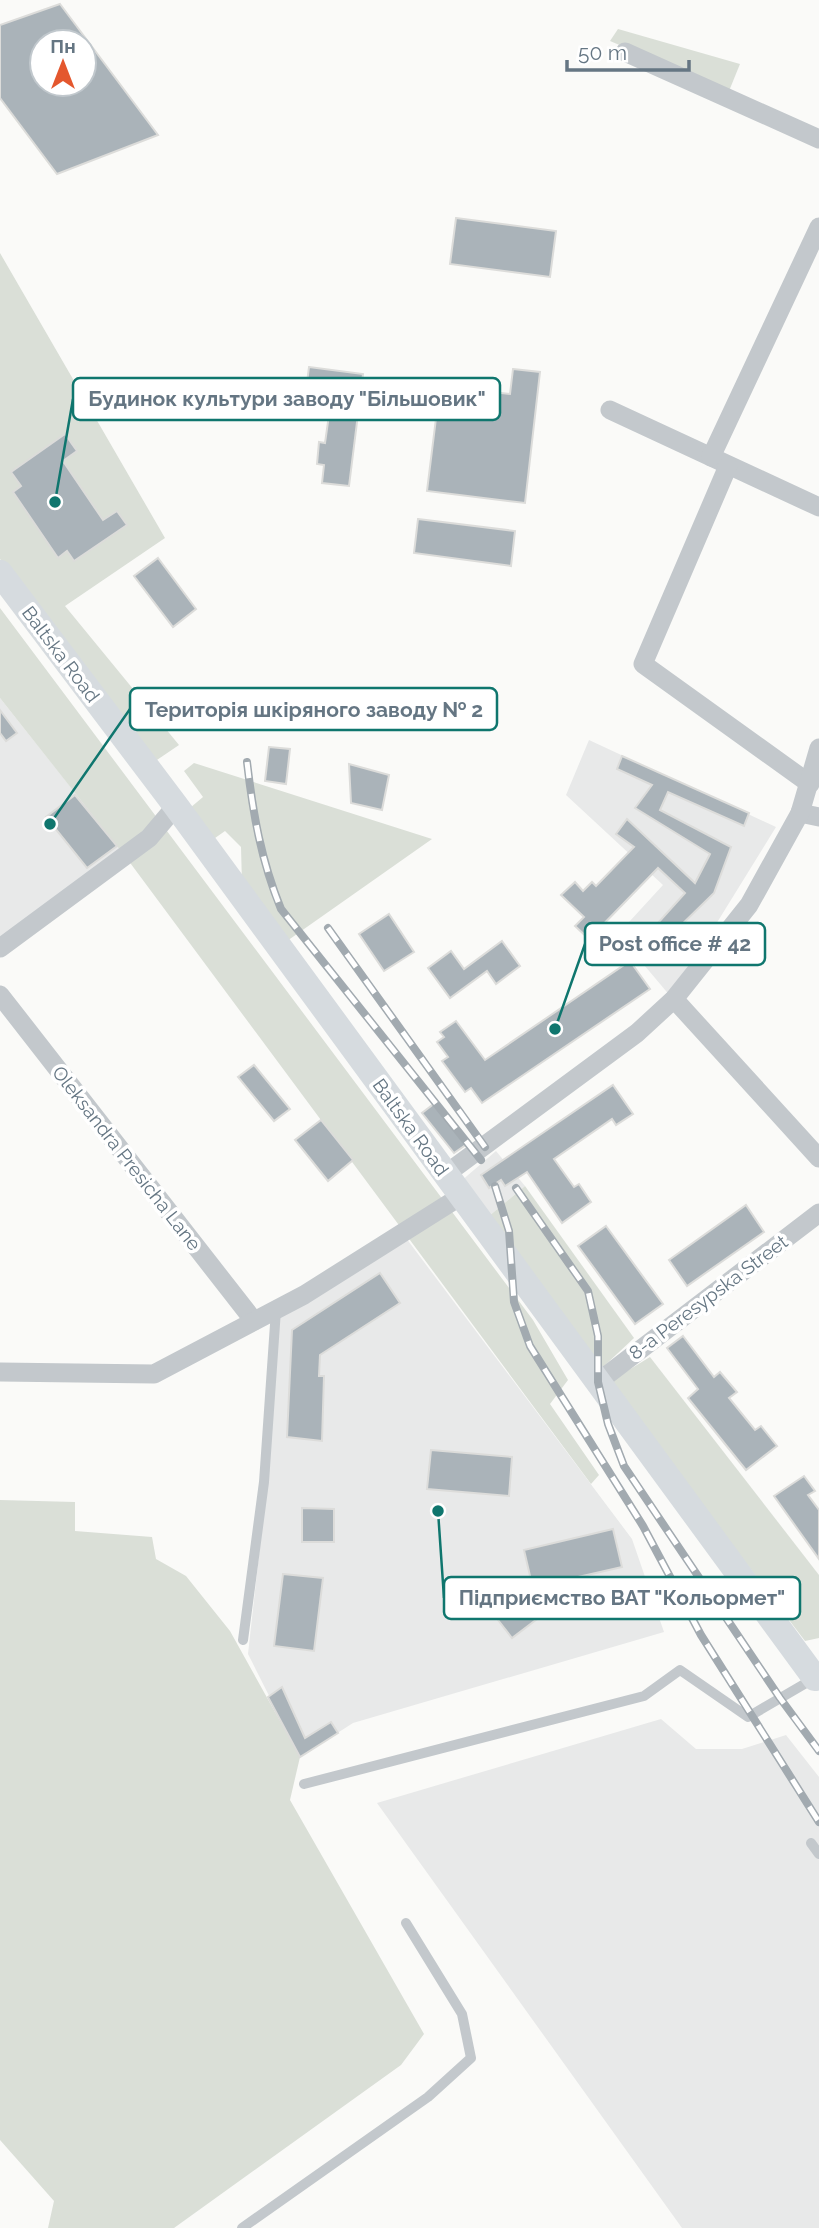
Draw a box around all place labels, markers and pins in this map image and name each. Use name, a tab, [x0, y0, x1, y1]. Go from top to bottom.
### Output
callout: Будинок культури заводу "Більшовик"	[73, 378, 500, 420]
callout: Територія шкіряного заводу № 2	[130, 688, 497, 730]
callout: Post office # 42	[585, 923, 765, 965]
callout: Підприємство ВАТ "Кольормет"	[444, 1577, 800, 1619]

